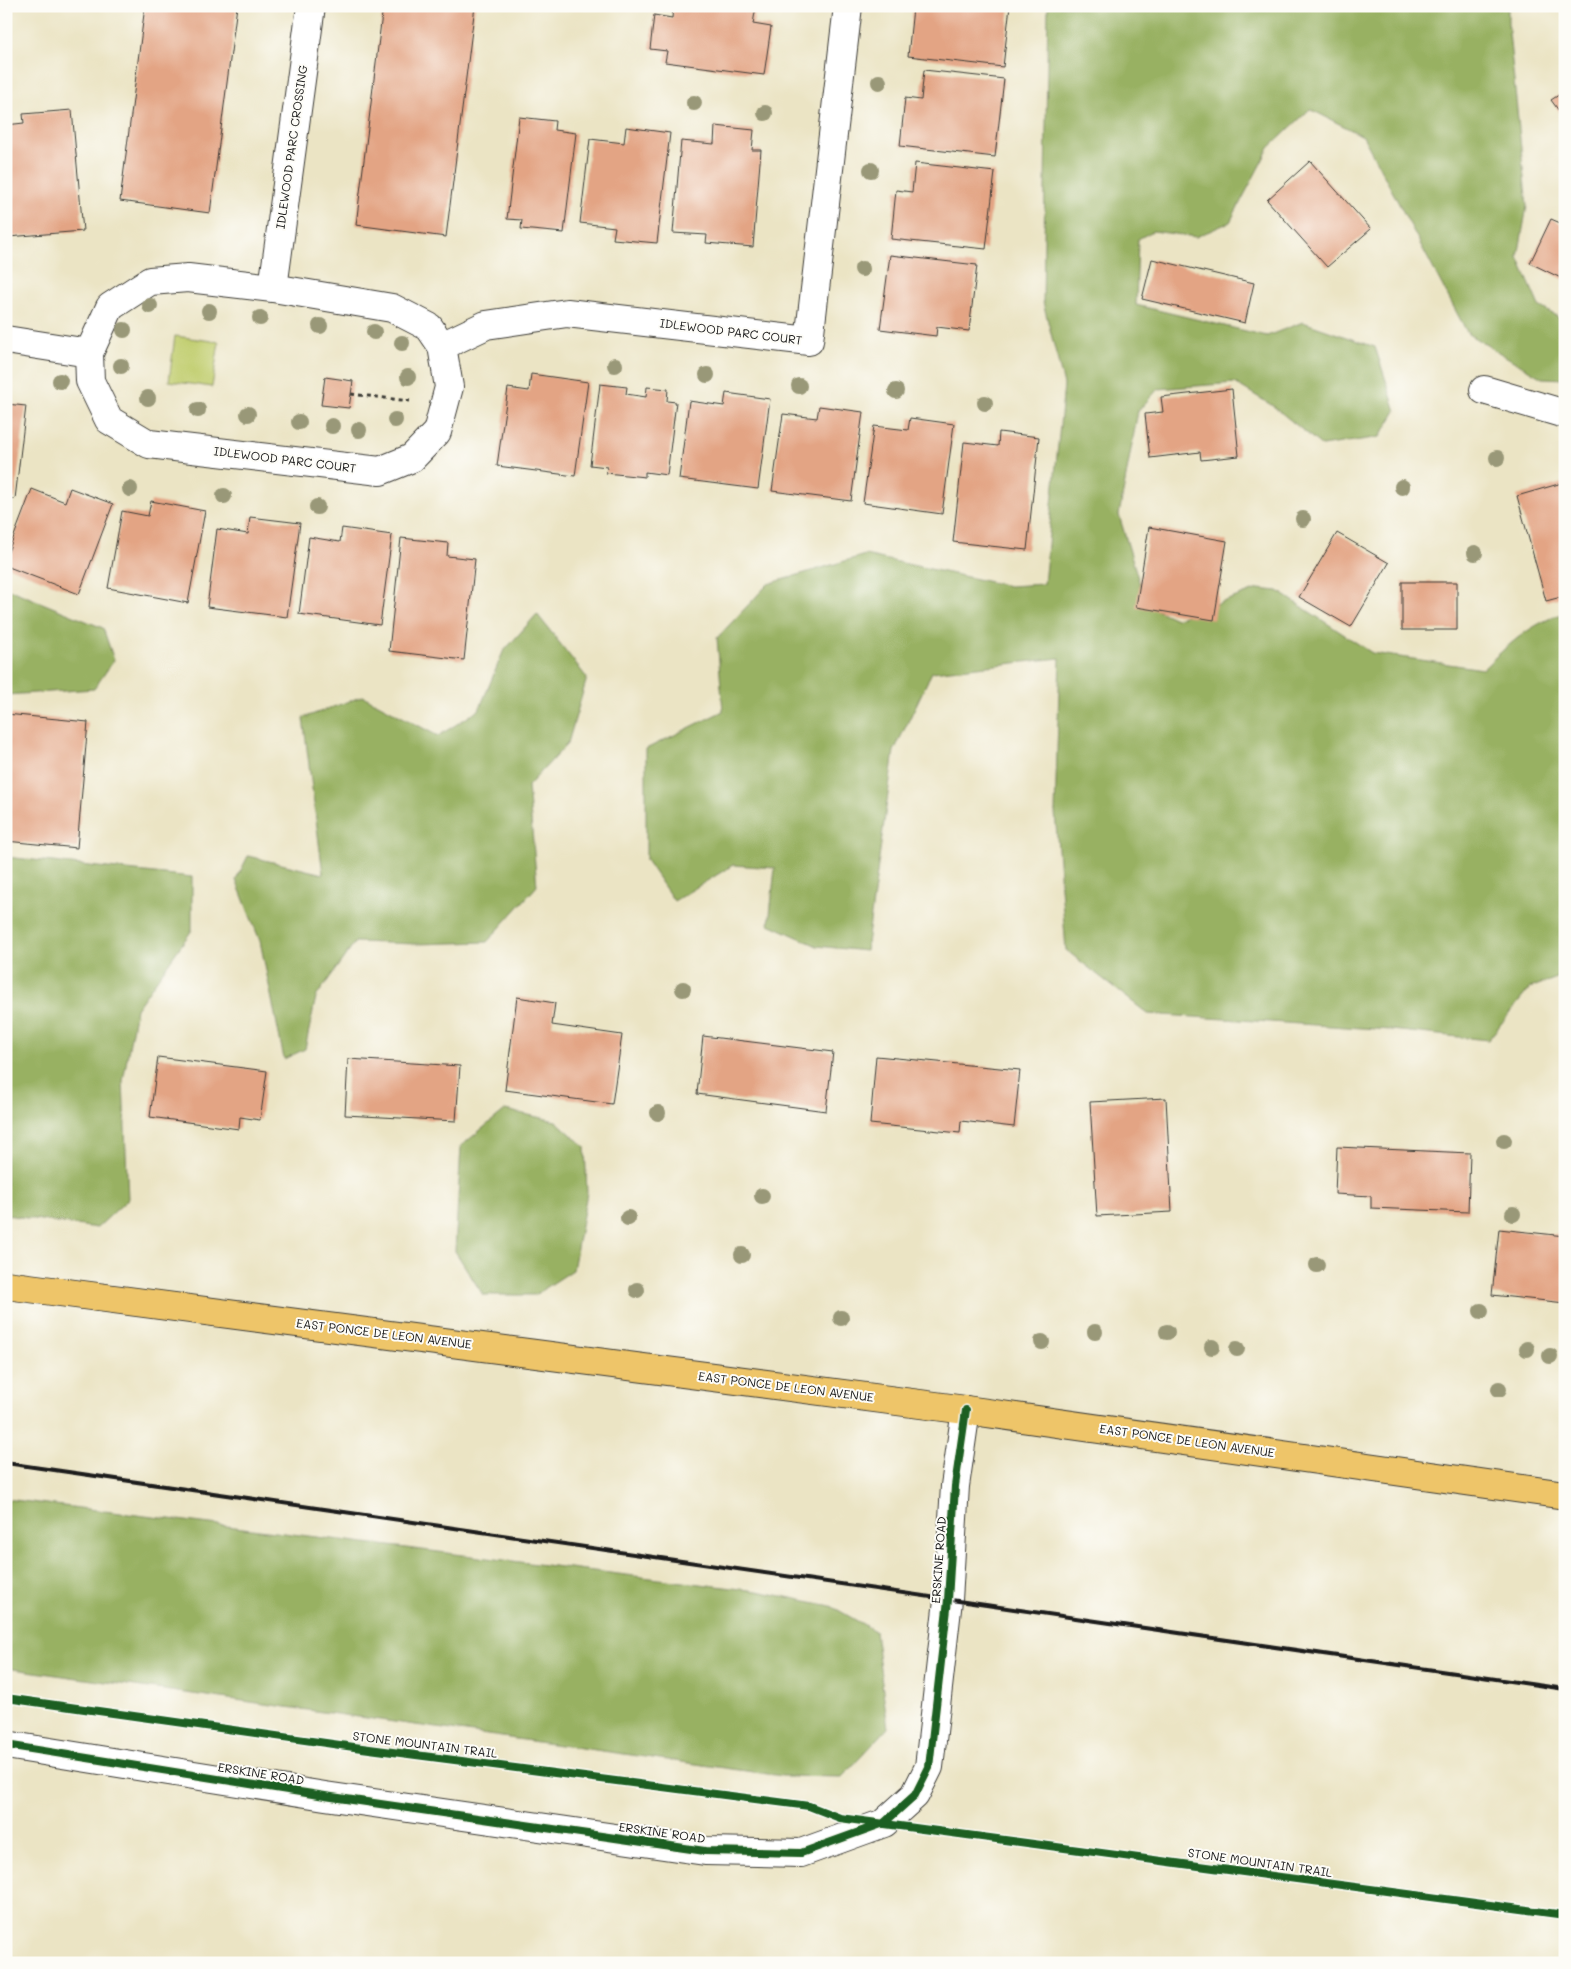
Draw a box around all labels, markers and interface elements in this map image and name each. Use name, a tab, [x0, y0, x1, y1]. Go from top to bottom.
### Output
street label: IDLEWOOD PARC CROSSING	[272, 64, 310, 230]
street label: IDLEWOOD PARC COURT	[659, 314, 804, 348]
street label: IDLEWOOD PARC COURT	[213, 442, 358, 476]
street label: EAST PONCE DE LEON AVENUE	[295, 1314, 473, 1352]
street label: EAST PONCE DE LEON AVENUE	[697, 1367, 875, 1405]
street label: EAST PONCE DE LEON AVENUE	[1099, 1420, 1276, 1460]
street label: ERSKINE ROAD	[927, 1516, 949, 1604]
street label: STONE MOUNTAIN TRAIL	[352, 1727, 499, 1761]
street label: ERSKINE ROAD	[217, 1758, 305, 1788]
street label: ERSKINE ROAD	[618, 1818, 706, 1846]
street label: STONE MOUNTAIN TRAIL	[1187, 1844, 1334, 1880]

